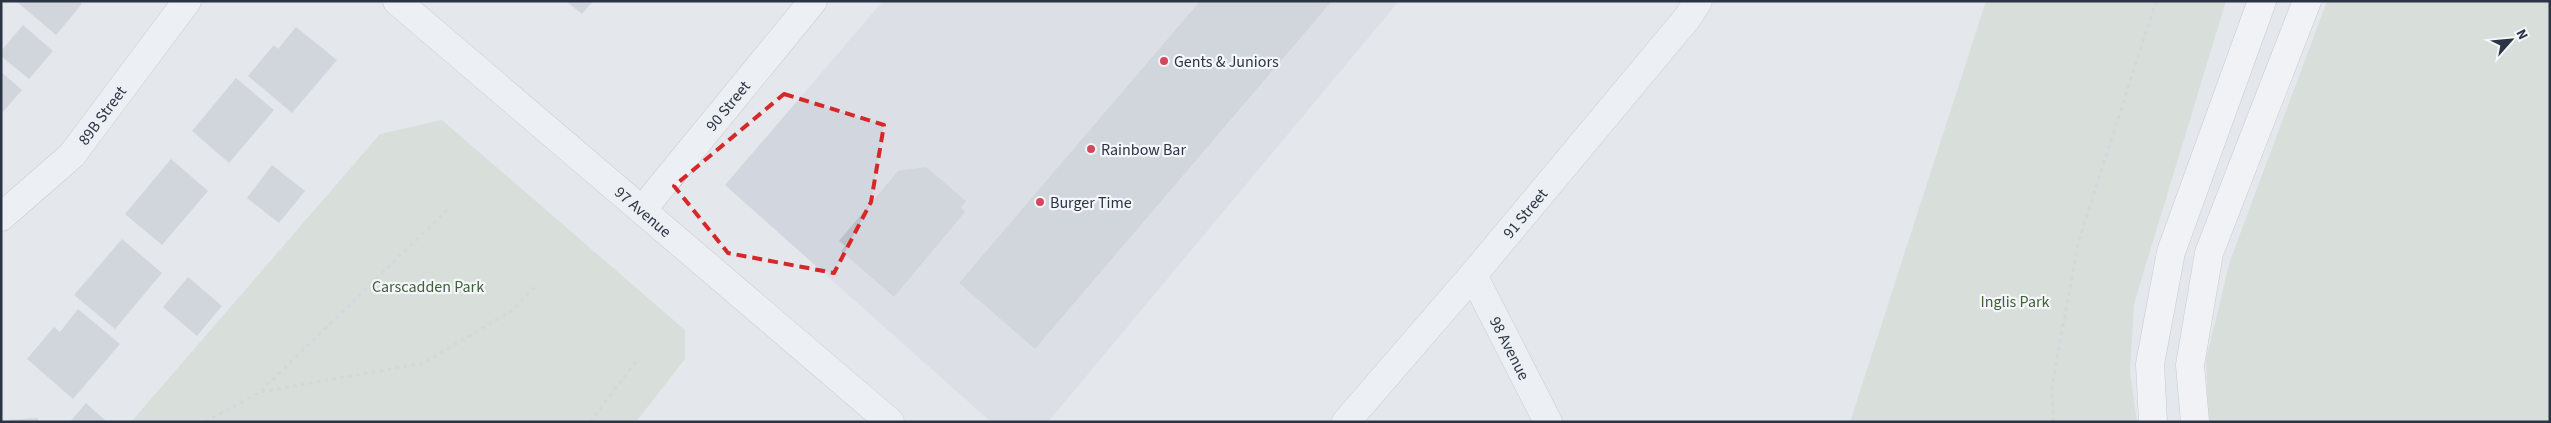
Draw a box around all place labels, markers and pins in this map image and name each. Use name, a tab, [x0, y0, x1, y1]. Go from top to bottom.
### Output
place label: Gents & Juniors	[1174, 51, 1279, 73]
marker: Gents & Juniors	[1158, 55, 1170, 67]
place label: Rainbow Bar	[1101, 139, 1186, 161]
marker: Rainbow Bar	[1085, 143, 1097, 155]
place label: Burger Time	[1050, 192, 1132, 214]
marker: Burger Time	[1034, 196, 1046, 208]

